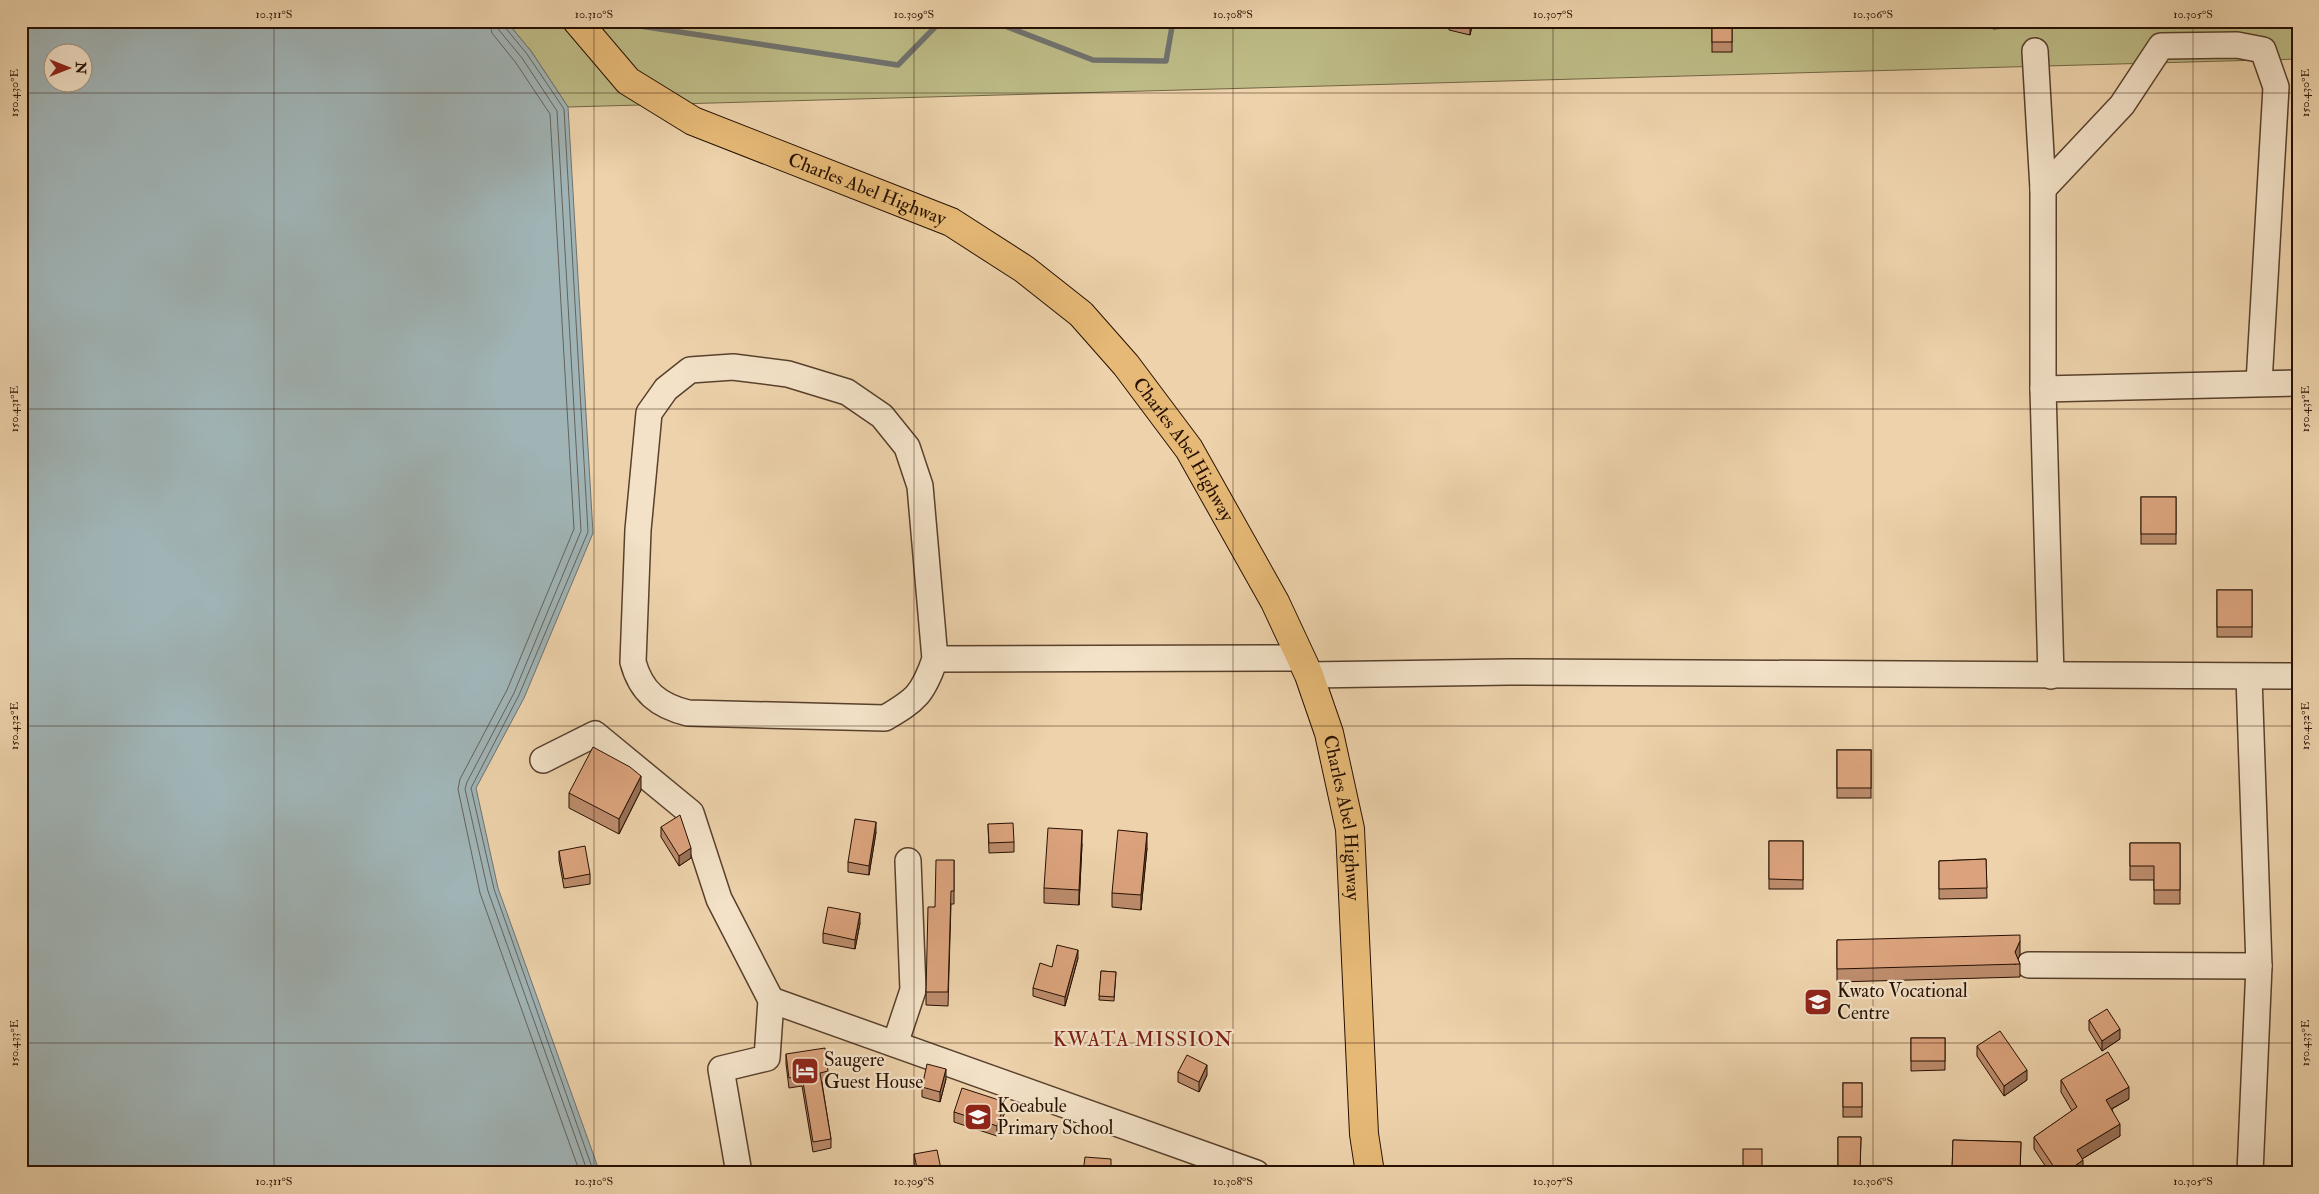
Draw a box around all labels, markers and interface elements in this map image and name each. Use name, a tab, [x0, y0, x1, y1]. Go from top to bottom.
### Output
text: 10.311°S	[256, 7, 292, 22]
text: 10.310°S	[575, 7, 613, 22]
text: 10.309°S	[894, 7, 934, 22]
text: 10.308°S	[1213, 7, 1253, 22]
text: 10.307°S	[1533, 7, 1573, 22]
text: 10.306°S	[1853, 7, 1893, 22]
text: 10.305°S	[2173, 7, 2213, 22]
north arrow	[42, 42, 92, 92]
text: N	[72, 61, 89, 75]
text: 150.430°E	[7, 69, 22, 117]
text: 150.430°E	[2298, 69, 2313, 117]
street label: Charles Abel Highway	[785, 147, 950, 231]
street label: Charles Abel Highway	[1128, 373, 1240, 526]
text: 150.431°E	[7, 385, 22, 432]
text: 150.431°E	[2298, 385, 2313, 432]
text: 150.432°E	[7, 702, 22, 750]
text: 150.432°E	[2298, 702, 2313, 750]
street label: Charles Abel Highway	[1318, 733, 1365, 902]
place label: Kwato Vocational Centre	[1837, 979, 1968, 1025]
school or university icon: Kwato Vocational Centre	[1803, 987, 1833, 1017]
text: 150.433°E	[7, 1019, 22, 1066]
text: 150.433°E	[2298, 1019, 2313, 1066]
district label: KWATA MISSION	[1053, 1027, 1233, 1052]
place label: Saugere Guest House	[824, 1048, 923, 1094]
hotel icon: Saugere Guest House	[790, 1056, 820, 1086]
place label: Koeabule Primary School	[997, 1094, 1113, 1140]
school or university icon: Koeabule Primary School	[963, 1102, 993, 1132]
text: 10.311°S	[256, 1174, 292, 1189]
text: 10.310°S	[575, 1174, 613, 1189]
text: 10.309°S	[894, 1174, 934, 1189]
text: 10.308°S	[1213, 1174, 1253, 1189]
text: 10.307°S	[1533, 1174, 1573, 1189]
text: 10.306°S	[1853, 1174, 1893, 1189]
text: 10.305°S	[2173, 1174, 2213, 1189]

